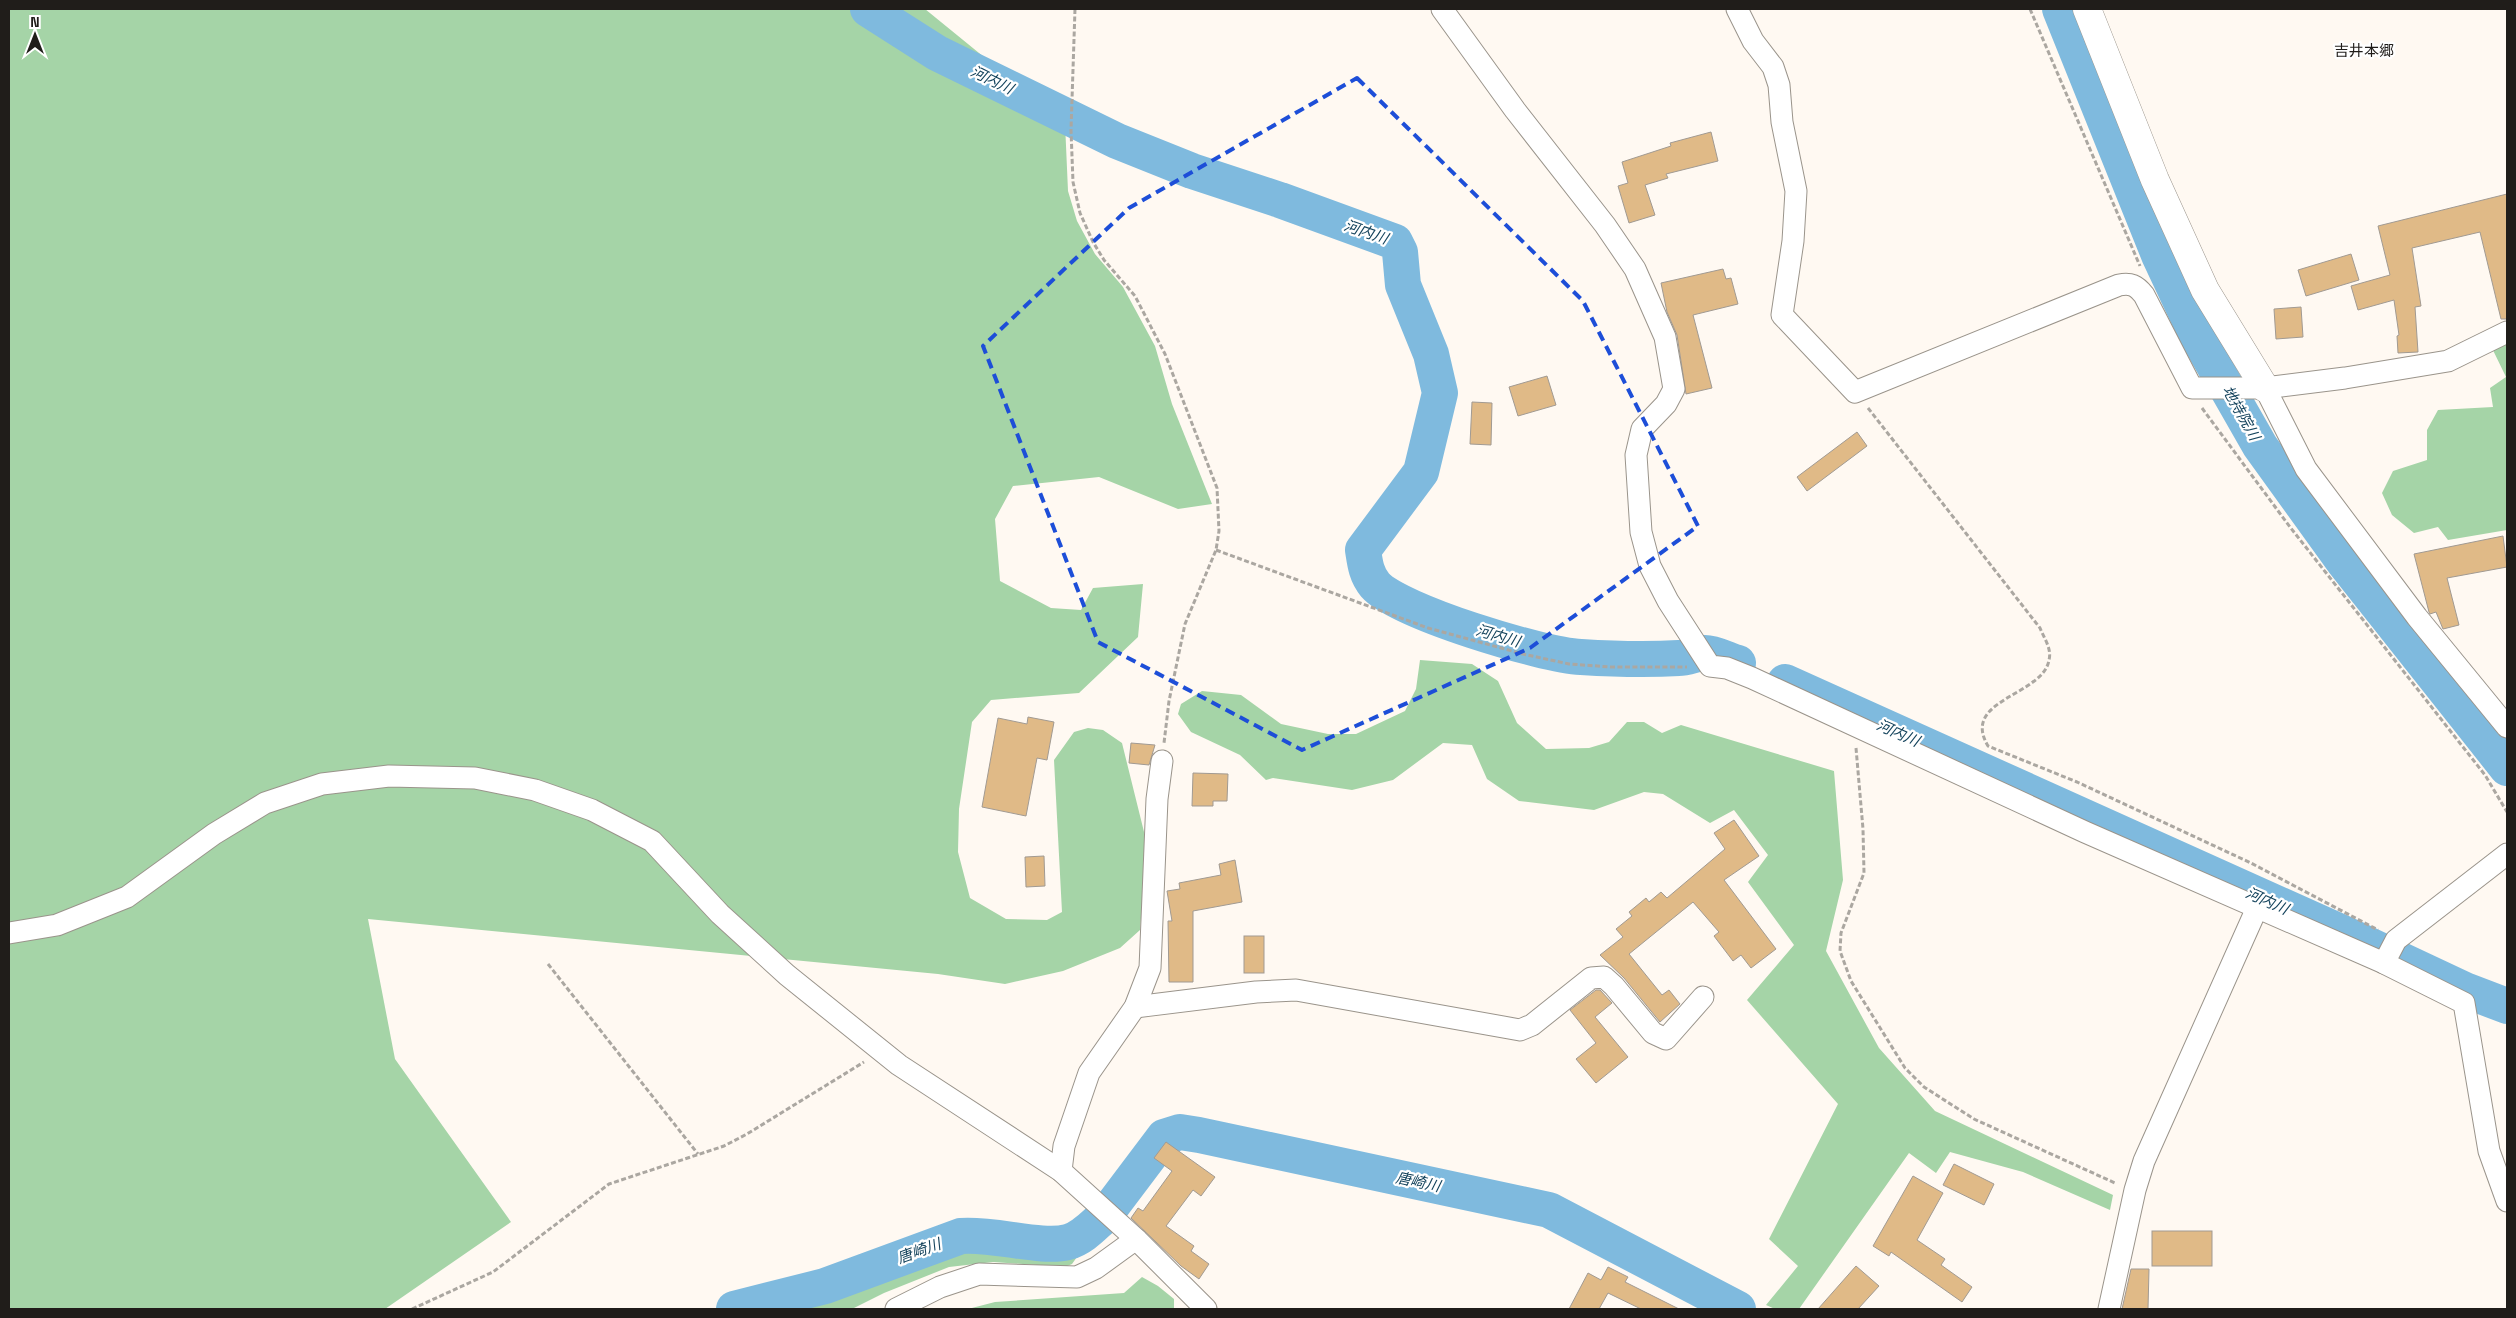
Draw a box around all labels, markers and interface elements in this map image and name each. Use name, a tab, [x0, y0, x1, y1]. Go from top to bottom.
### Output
north arrow	[10, 10, 60, 60]
text: N	[30, 13, 40, 31]
district label: 吉井本郷	[2334, 41, 2394, 60]
water label: 河内川	[968, 61, 1018, 99]
water label: 河内川	[1342, 215, 1392, 248]
water label: 地持院川	[2219, 382, 2265, 445]
water label: 河内川	[1474, 620, 1524, 651]
water label: 河内川	[1874, 715, 1924, 751]
water label: 河内川	[2243, 883, 2293, 919]
water label: 唐崎川	[1394, 1168, 1444, 1196]
water label: 唐崎川	[894, 1233, 945, 1267]

